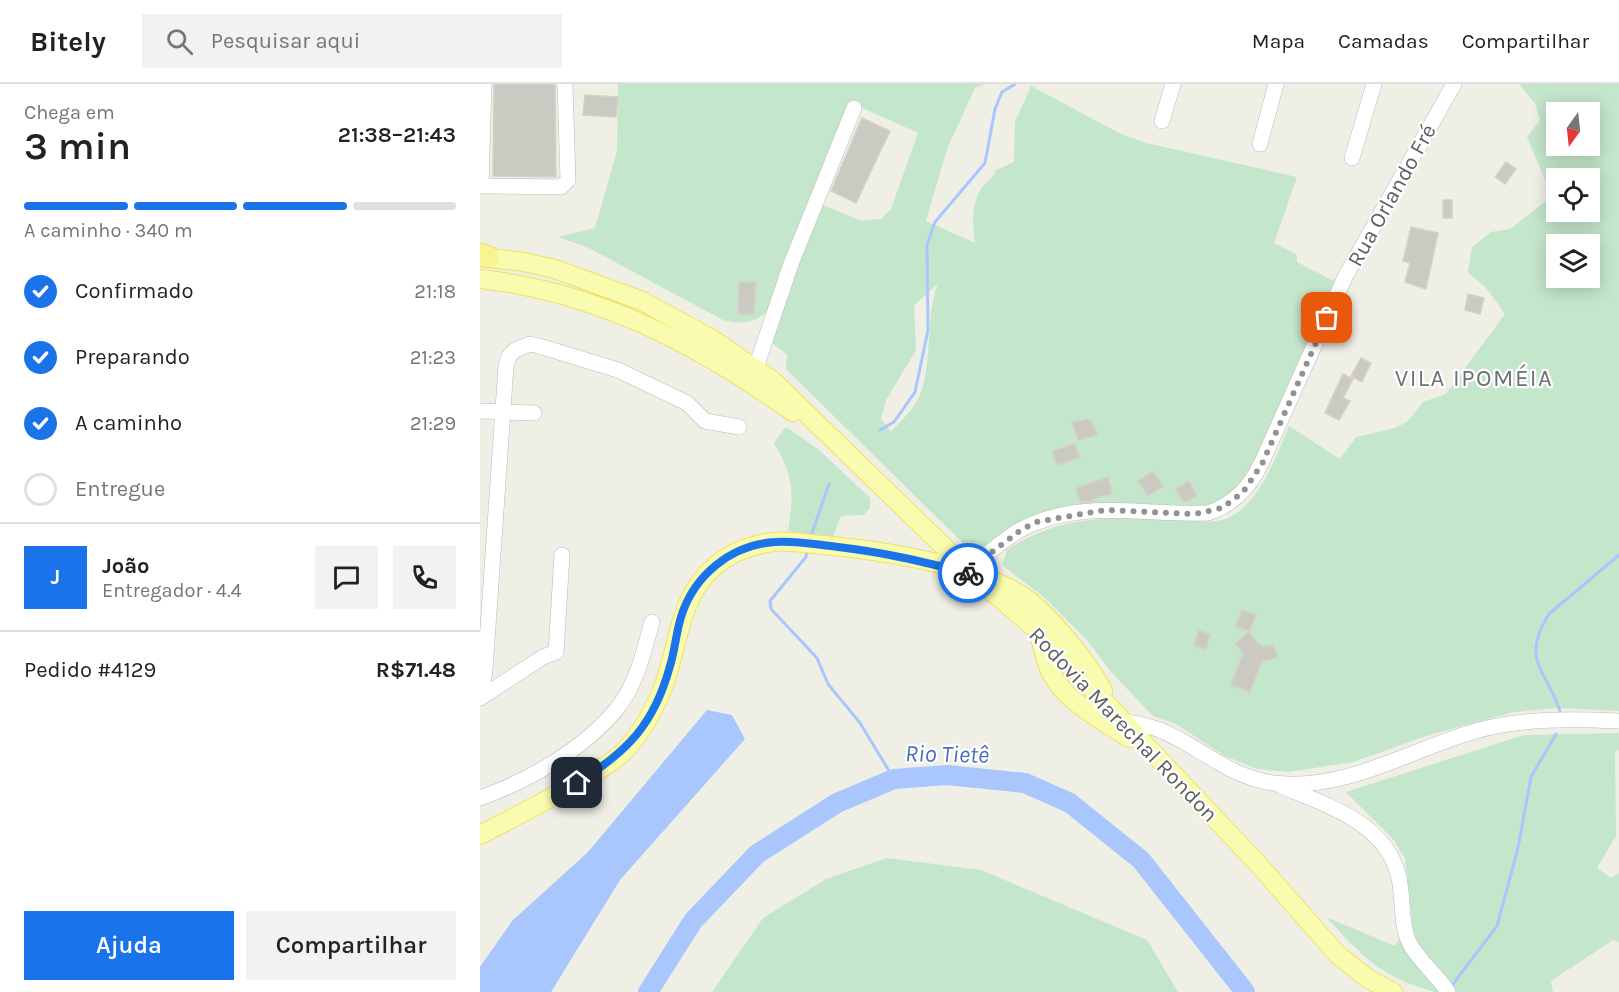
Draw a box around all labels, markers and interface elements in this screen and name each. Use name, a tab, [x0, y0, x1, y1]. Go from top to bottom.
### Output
search box	[142, 14, 562, 68]
text: Bitely	[30, 25, 106, 58]
icon: search	[163, 25, 196, 58]
text: Pesquisar aqui	[211, 28, 360, 54]
text: Mapa	[1252, 29, 1305, 53]
text: Camadas	[1338, 29, 1429, 53]
text: Compartilhar	[1462, 29, 1589, 53]
text: Chega em	[24, 101, 115, 124]
north arrow	[1546, 102, 1600, 156]
map controls	[1546, 102, 1600, 288]
street label: Rua Orlando Fré	[1342, 120, 1442, 271]
text: 21:38–21:43	[338, 122, 456, 148]
text: 3 min	[24, 123, 131, 169]
button: locate	[1546, 168, 1600, 222]
text: A caminho · 340 m	[24, 219, 193, 242]
button: layers	[1546, 234, 1600, 288]
icon: check	[24, 275, 57, 308]
text: Confirmado	[75, 278, 194, 304]
text: 21:18	[414, 280, 456, 303]
pin	[1301, 292, 1352, 343]
icon: bag	[1310, 301, 1343, 334]
icon: check	[24, 341, 57, 374]
text: Preparando	[75, 344, 190, 370]
text: 21:23	[410, 346, 456, 369]
district label: VILA IPOMÉIA	[1395, 363, 1553, 392]
icon: check	[24, 407, 57, 440]
text: A caminho	[75, 410, 182, 436]
text: 21:29	[410, 412, 456, 435]
text: Entregue	[75, 476, 165, 502]
courier	[938, 543, 998, 603]
button: chat	[315, 546, 378, 609]
button: phone	[393, 546, 456, 609]
text: João	[102, 553, 150, 579]
icon: bike	[952, 557, 985, 590]
text: J	[51, 564, 60, 590]
text: Entregador · 4.4	[102, 579, 242, 602]
street label: Rodovia Marechal Rondon	[1023, 622, 1223, 828]
text: Pedido #4129	[24, 657, 156, 683]
text: R$71.48	[376, 657, 456, 683]
water label: Rio Tietê	[905, 739, 989, 769]
pin	[551, 757, 602, 808]
icon: home	[560, 766, 593, 799]
button: Ajuda	[24, 911, 234, 980]
button: Compartilhar	[246, 911, 456, 980]

